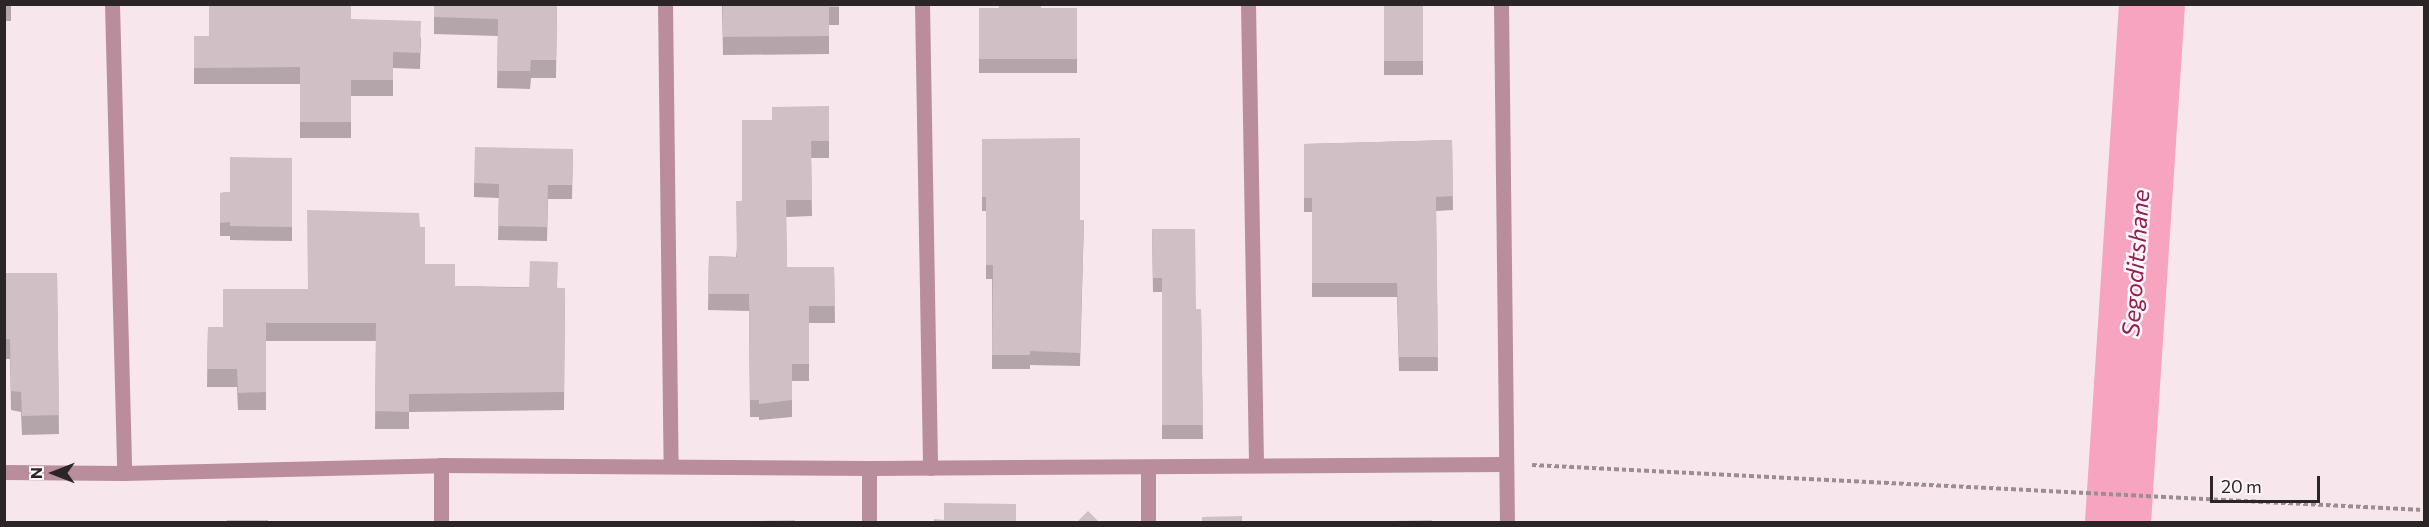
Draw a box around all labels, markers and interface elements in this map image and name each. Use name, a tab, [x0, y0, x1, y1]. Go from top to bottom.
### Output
water label: Segoditshane	[2115, 189, 2155, 337]
north arrow	[24, 443, 84, 503]
scale bar	[2213, 464, 2322, 502]
text: N	[26, 467, 45, 479]
text: 20 m	[2221, 475, 2262, 497]

